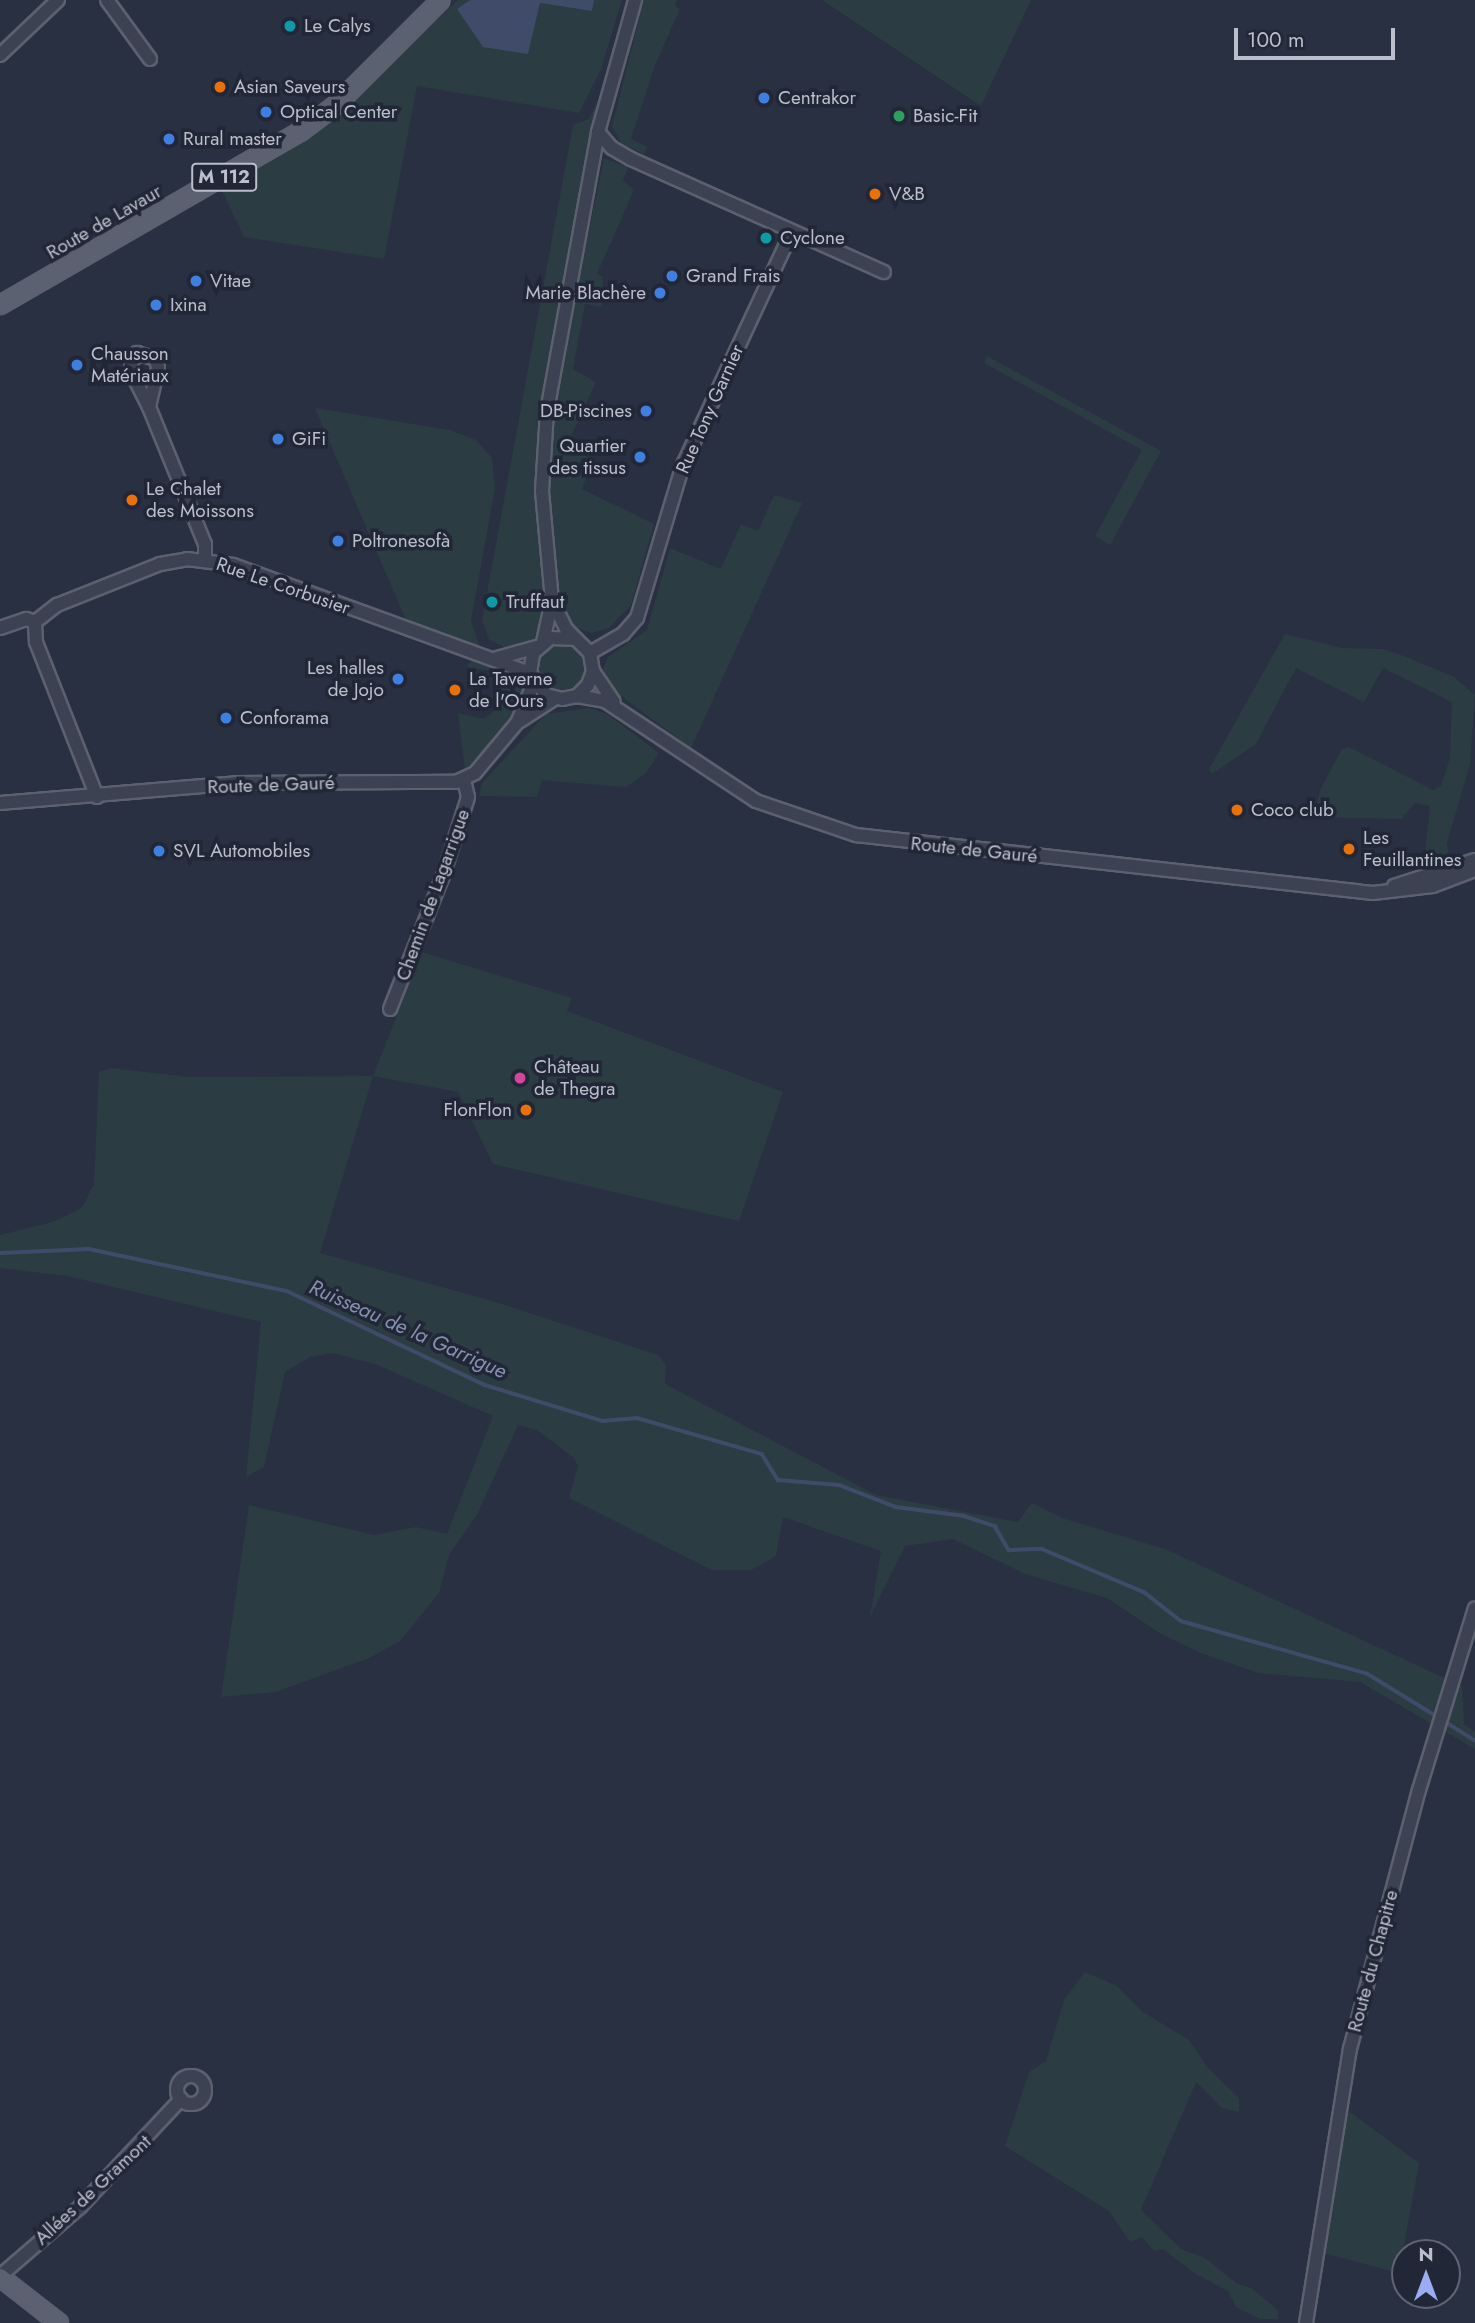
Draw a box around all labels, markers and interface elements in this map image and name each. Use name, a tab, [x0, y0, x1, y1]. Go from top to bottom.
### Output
scale bar	[1237, 14, 1398, 58]
place label: Le Calys	[304, 15, 371, 37]
marker: Le Calys	[282, 18, 298, 34]
text: 100 m	[1247, 25, 1304, 55]
place label: Asian Saveurs	[234, 76, 345, 98]
marker: Asian Saveurs	[212, 79, 228, 95]
place label: Centrakor	[778, 87, 856, 109]
marker: Centrakor	[756, 90, 772, 106]
place label: Optical Center	[280, 101, 397, 123]
marker: Optical Center	[258, 104, 274, 120]
place label: Basic-Fit	[913, 105, 977, 127]
marker: Basic-Fit	[891, 108, 907, 124]
place label: Rural master	[183, 128, 282, 150]
marker: Rural master	[161, 131, 177, 147]
road number: M 112	[191, 162, 257, 192]
street label: Route de Lavaur	[42, 180, 166, 264]
place label: V&B	[889, 183, 925, 205]
marker: V&B	[867, 186, 883, 202]
place label: Cyclone	[780, 227, 845, 249]
marker: Cyclone	[758, 230, 774, 246]
place label: Grand Frais	[686, 265, 780, 287]
marker: Grand Frais	[664, 268, 680, 284]
place label: Vitae	[210, 270, 251, 292]
marker: Vitae	[188, 273, 204, 289]
place label: Marie Blachère	[526, 282, 646, 304]
marker: Marie Blachère	[652, 285, 668, 301]
place label: Ixina	[170, 294, 207, 316]
marker: Ixina	[148, 297, 164, 313]
street label: Rue Tony Garnier	[671, 341, 749, 477]
place label: Chausson Matériaux	[91, 343, 169, 387]
marker: Chausson Matériaux	[69, 357, 85, 373]
place label: DB-Piscines	[540, 400, 632, 422]
marker: DB-Piscines	[638, 403, 654, 419]
place label: GiFi	[292, 428, 326, 450]
marker: GiFi	[270, 431, 286, 447]
place label: Quartier des tissus	[550, 435, 626, 479]
marker: Quartier des tissus	[632, 449, 648, 465]
place label: Le Chalet des Moissons	[146, 478, 254, 522]
marker: Le Chalet des Moissons	[124, 492, 140, 508]
place label: Poltronesofà	[352, 530, 450, 552]
marker: Poltronesofà	[330, 533, 346, 549]
street label: Rue Le Corbusier	[213, 552, 353, 620]
place label: Truffaut	[506, 591, 564, 613]
marker: Truffaut	[484, 594, 500, 610]
place label: Les halles de Jojo	[307, 657, 384, 701]
place label: La Taverne de l'Ours	[469, 668, 553, 712]
marker: Les halles de Jojo	[390, 671, 406, 687]
marker: La Taverne de l'Ours	[447, 682, 463, 698]
place label: Conforama	[240, 707, 329, 729]
marker: Conforama	[218, 710, 234, 726]
street label: Route de Gauré	[207, 771, 335, 799]
place label: Coco club	[1251, 799, 1334, 821]
marker: Coco club	[1229, 802, 1245, 818]
street label: Chemin de Lagarrigue	[391, 806, 475, 984]
place label: Les Feuillantines	[1363, 827, 1461, 871]
street label: Route de Gauré	[910, 832, 1038, 868]
place label: SVL Automobiles	[173, 840, 310, 862]
marker: Les Feuillantines	[1341, 841, 1357, 857]
marker: SVL Automobiles	[151, 843, 167, 859]
place label: Château de Thegra	[534, 1056, 615, 1100]
marker: Château de Thegra	[512, 1070, 528, 1086]
place label: FlonFlon	[444, 1099, 512, 1121]
marker: FlonFlon	[518, 1102, 534, 1118]
water label: Ruisseau de la Garrigue	[305, 1274, 511, 1384]
street label: Route du Chapitre	[1343, 1888, 1403, 2034]
street label: Allées de Gramont	[30, 2130, 156, 2250]
north arrow	[1391, 2239, 1461, 2309]
text: N	[1418, 2241, 1434, 2268]

